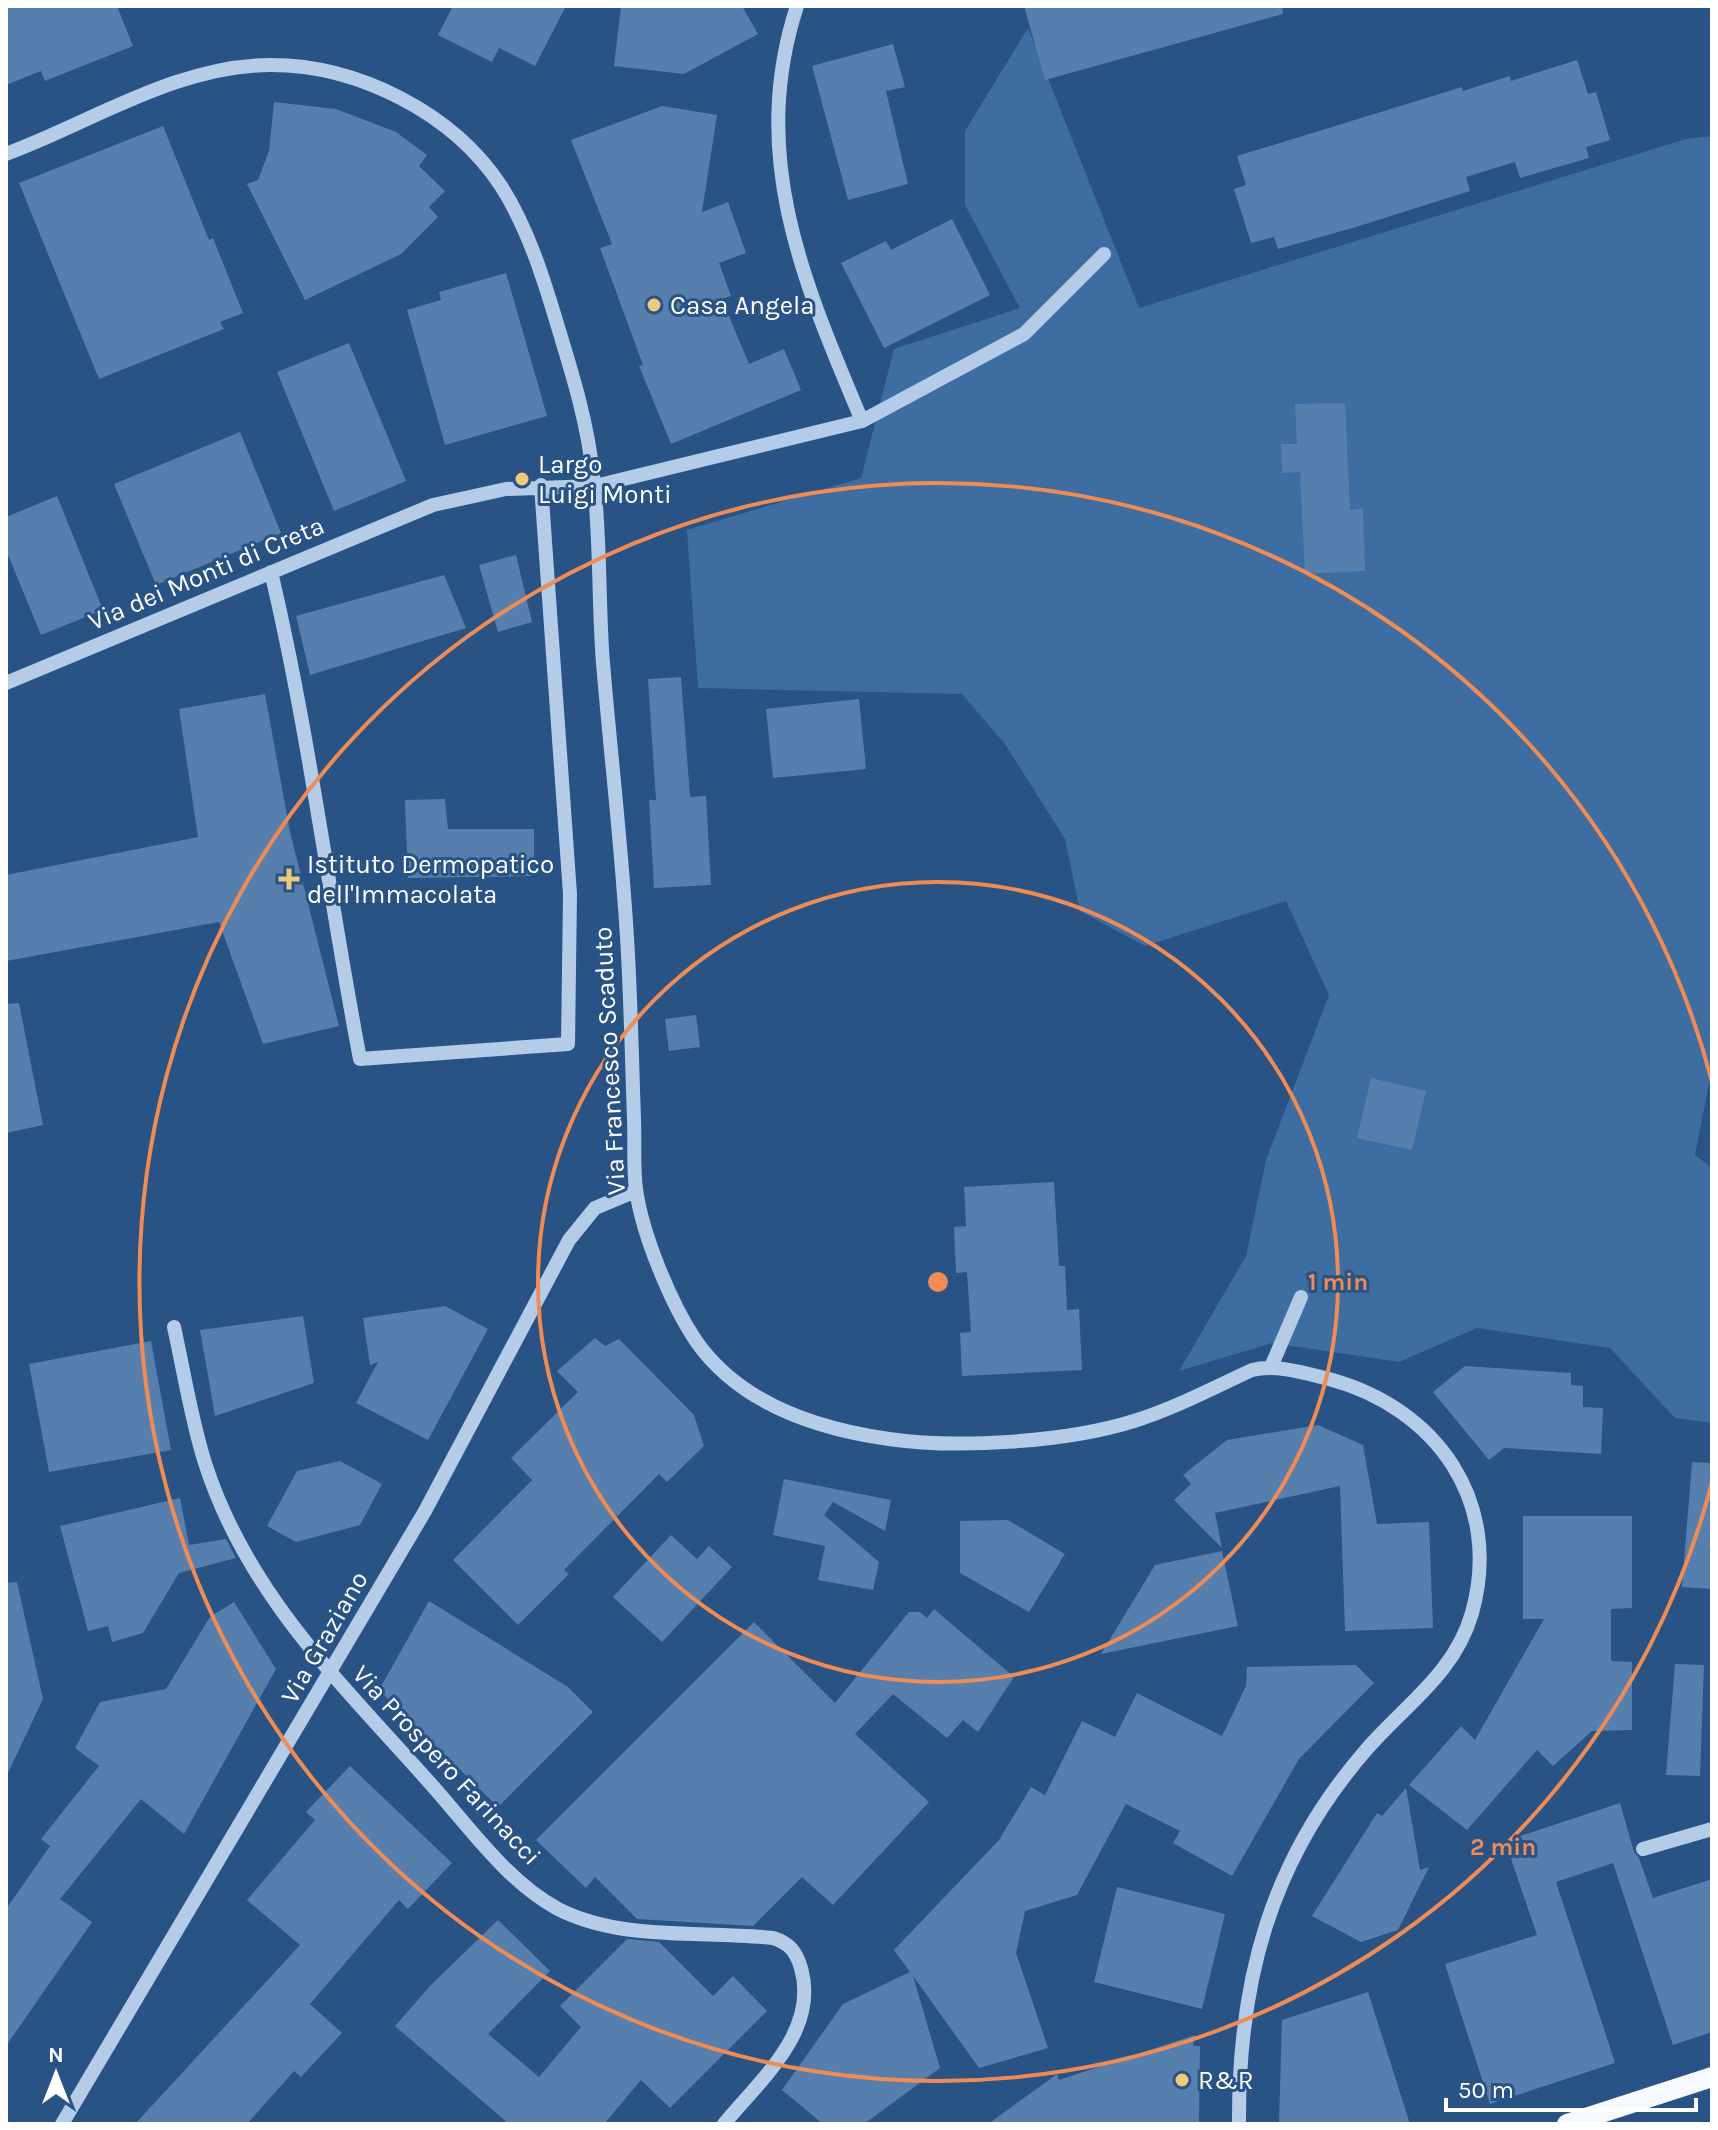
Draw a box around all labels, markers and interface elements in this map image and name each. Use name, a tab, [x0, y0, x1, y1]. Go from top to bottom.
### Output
place label: Casa Angela	[670, 290, 815, 321]
marker: Casa Angela	[645, 296, 663, 314]
place label: Largo Luigi Monti	[538, 449, 672, 510]
marker: Largo Luigi Monti	[513, 470, 531, 488]
street label: Via dei Monti di Creta	[84, 510, 329, 637]
place label: Istituto Dermopatico dell'Immacolata	[307, 849, 554, 910]
marker: Istituto Dermopatico dell'Immacolata	[278, 868, 300, 890]
street label: Via Francesco Scaduto	[587, 926, 632, 1196]
centre of rings	[924, 1268, 952, 1296]
text: 1 min	[1308, 1268, 1368, 1296]
street label: Via Graziano	[274, 1566, 375, 1709]
street label: Via Prospero Farinacci	[346, 1659, 547, 1872]
text: 2 min	[1470, 1833, 1536, 1861]
north arrow	[16, 2034, 96, 2114]
text: N	[48, 2042, 64, 2068]
scale bar	[1446, 2062, 1696, 2112]
place label: R&R	[1198, 2065, 1254, 2096]
marker: R&R	[1173, 2071, 1191, 2089]
text: 50 m	[1458, 2076, 1514, 2104]

